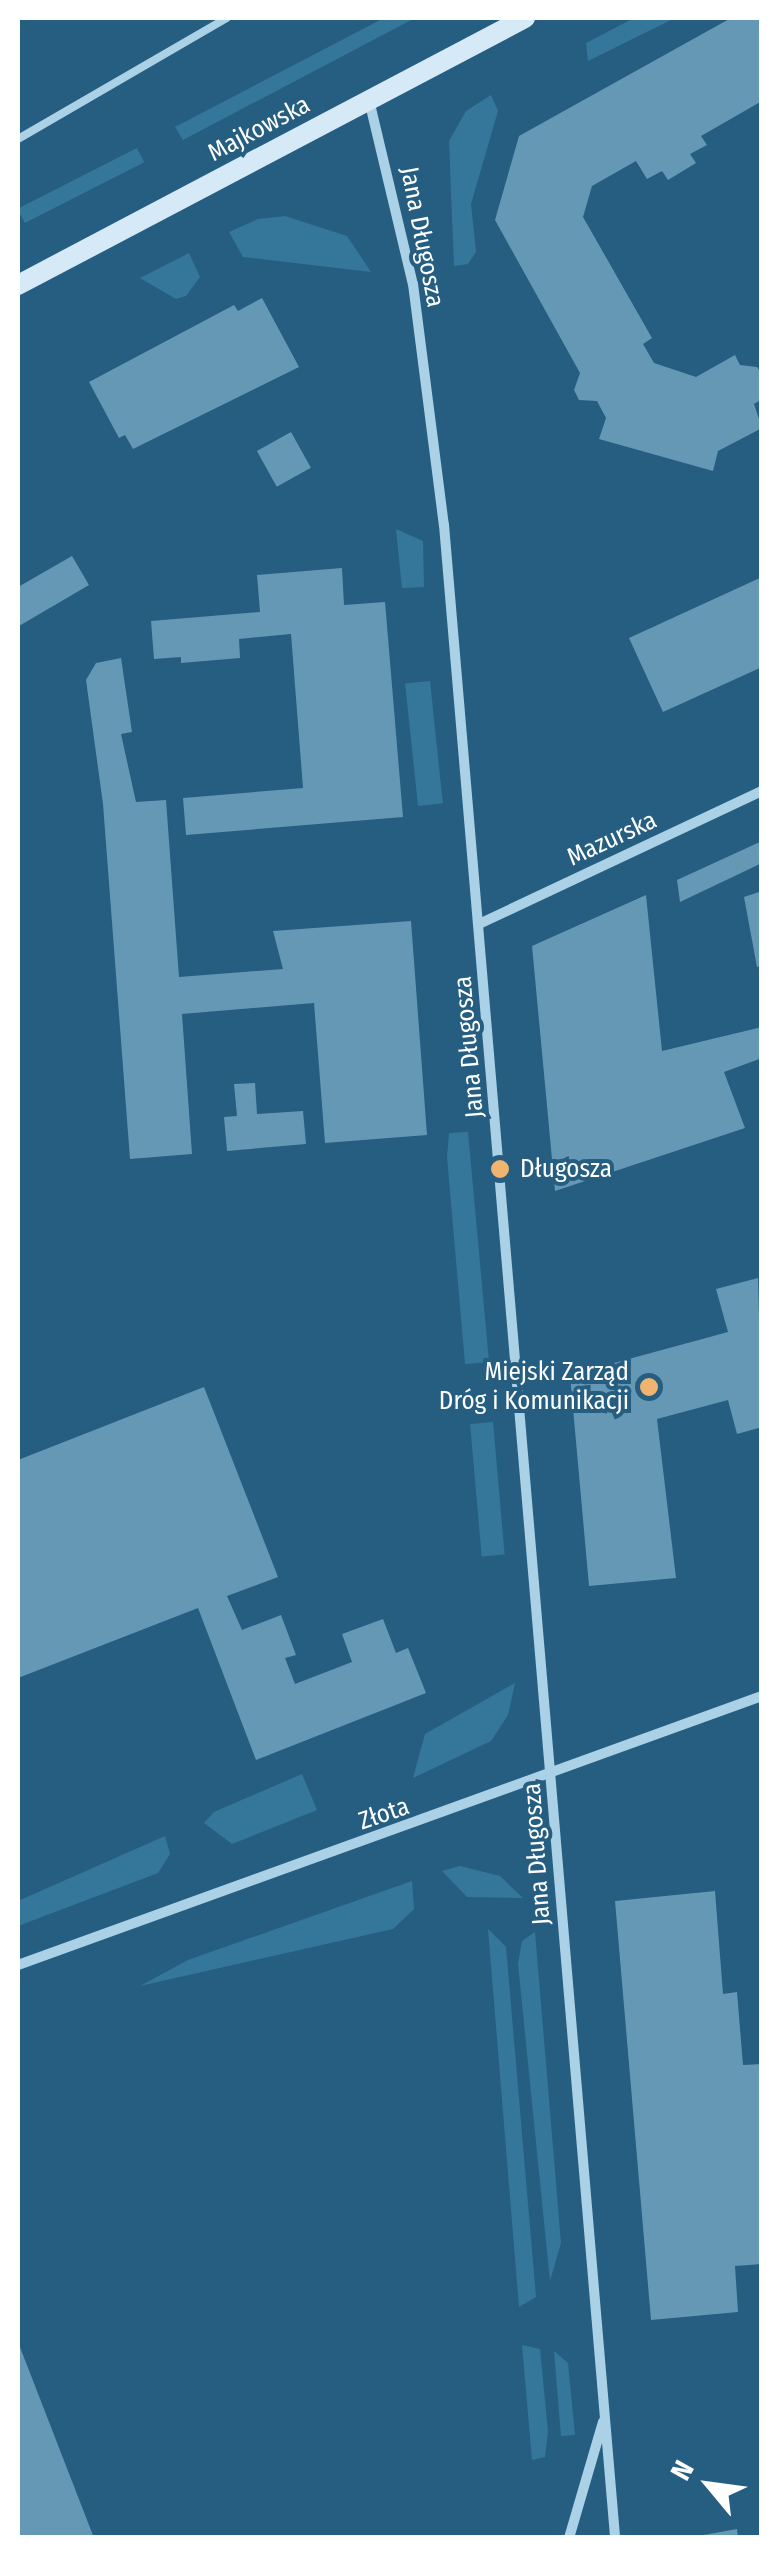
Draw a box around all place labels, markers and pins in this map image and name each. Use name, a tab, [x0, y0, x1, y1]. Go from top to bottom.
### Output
place label: Długosza	[520, 1154, 612, 1184]
marker: Długosza	[489, 1158, 511, 1180]
place label: Miejski Zarząd Dróg i Komunikacji	[439, 1358, 629, 1417]
marker: Miejski Zarząd Dróg i Komunikacji	[638, 1376, 660, 1398]

